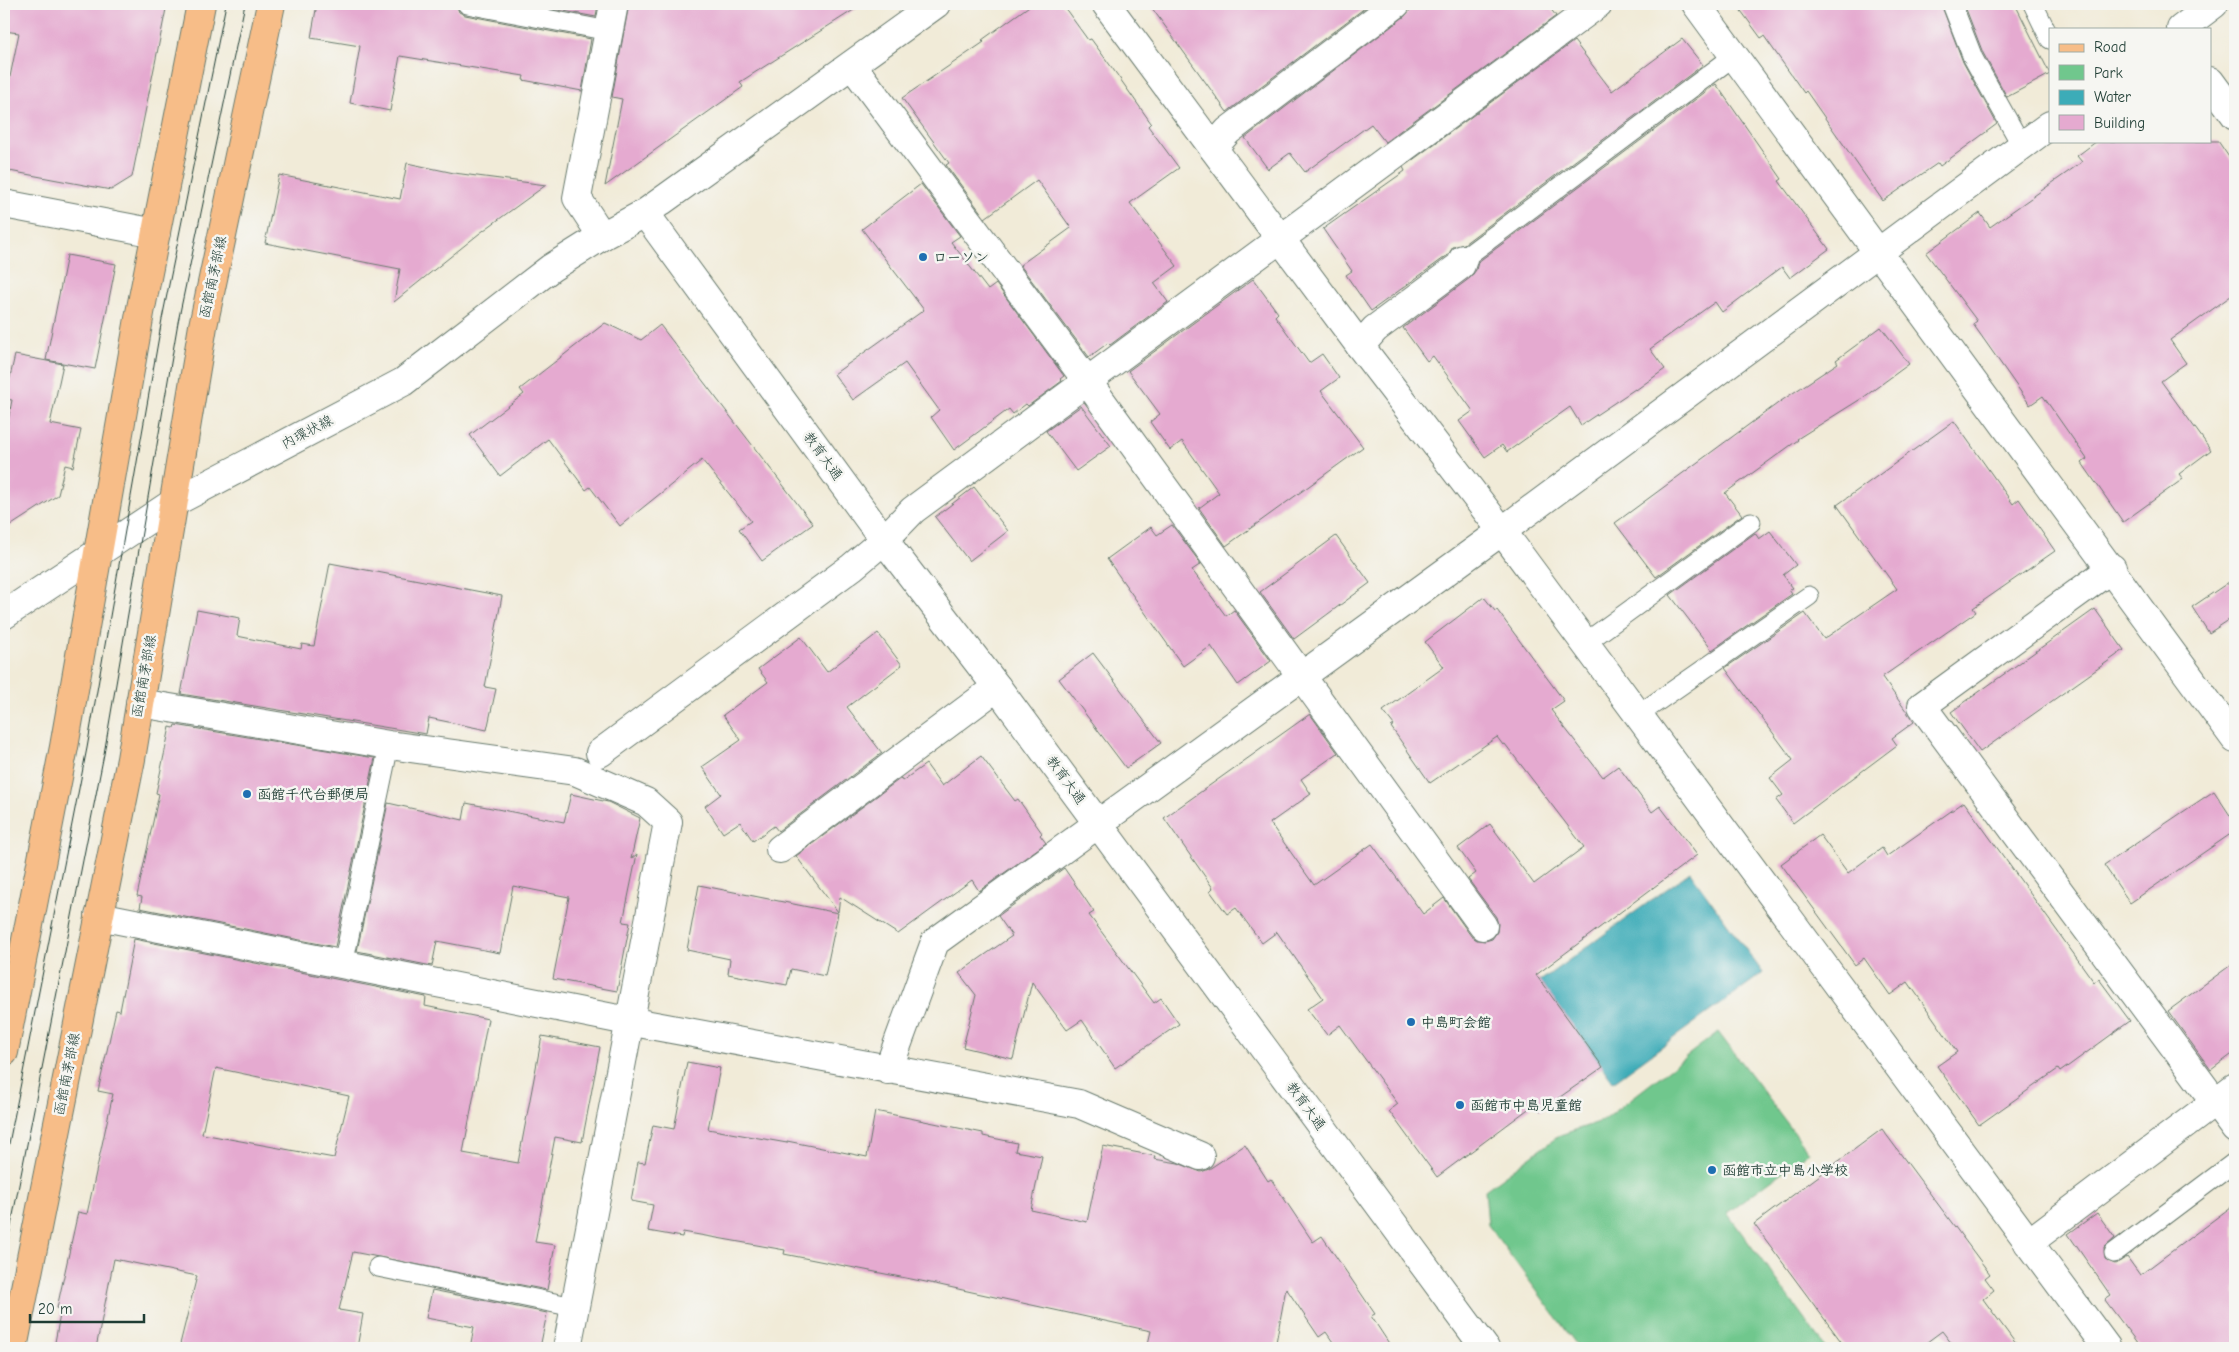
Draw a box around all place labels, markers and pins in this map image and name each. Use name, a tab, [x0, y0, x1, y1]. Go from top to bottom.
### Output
place label: ローソン	[933, 249, 989, 266]
marker: ローソン	[917, 251, 929, 263]
place label: 函館千代台郵便局	[257, 786, 369, 803]
marker: 函館千代台郵便局	[241, 788, 253, 800]
place label: 中島町会館	[1421, 1014, 1491, 1031]
marker: 中島町会館	[1405, 1016, 1417, 1028]
place label: 函館市中島児童館	[1470, 1097, 1582, 1114]
marker: 函館市中島児童館	[1454, 1099, 1466, 1111]
place label: 函館市立中島小学校	[1722, 1162, 1848, 1179]
marker: 函館市立中島小学校	[1706, 1164, 1718, 1176]

